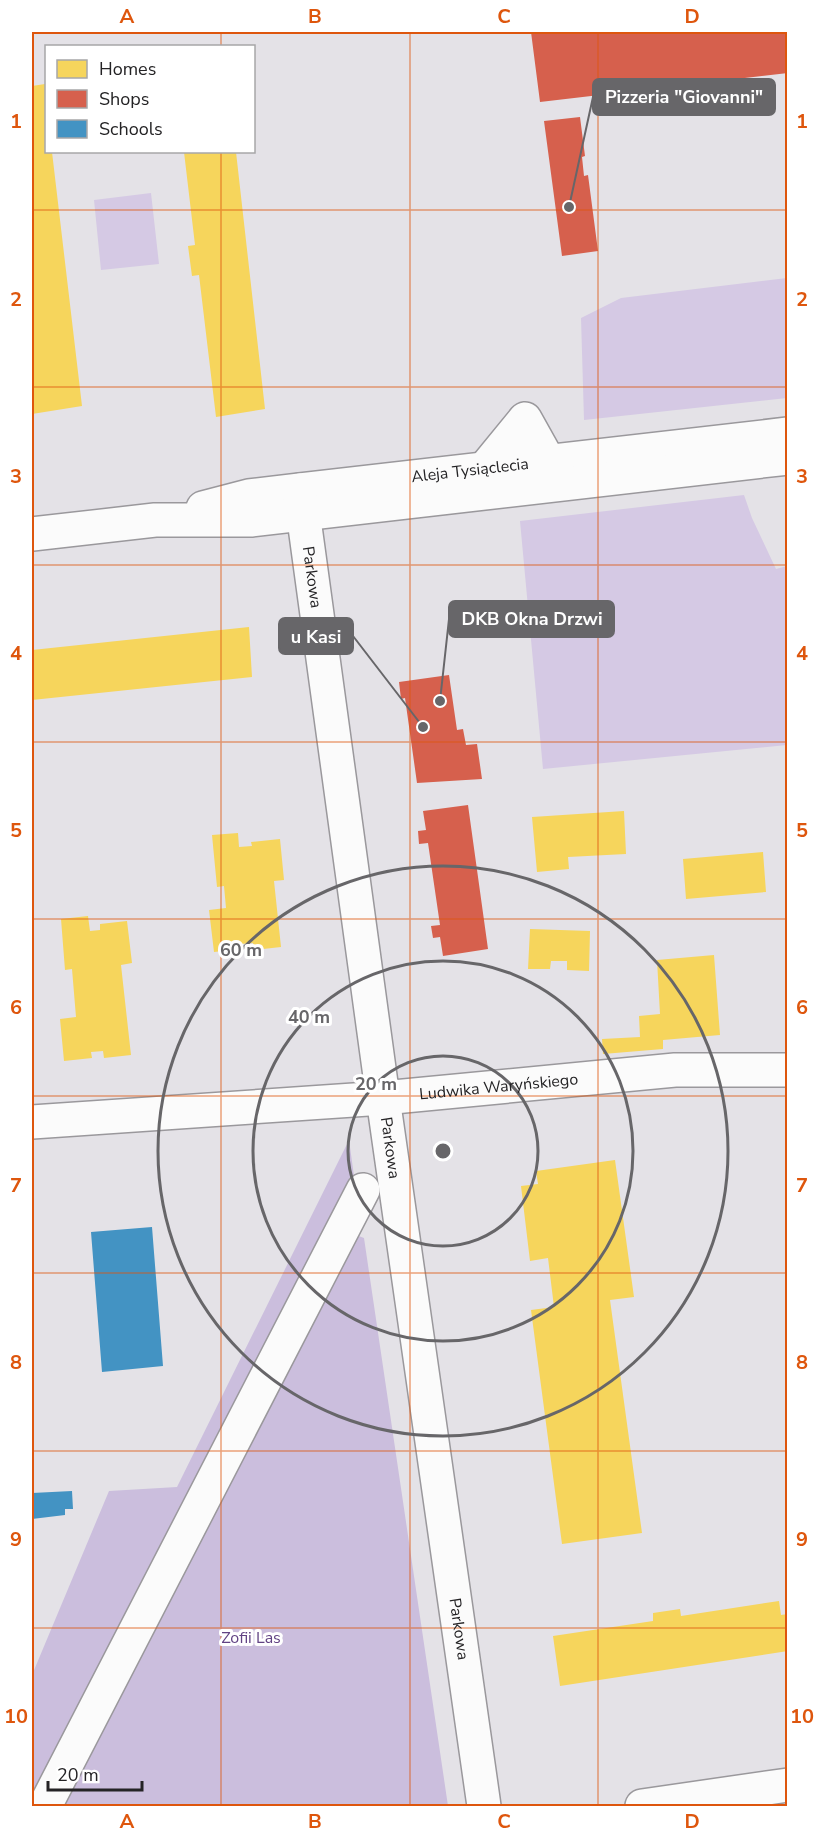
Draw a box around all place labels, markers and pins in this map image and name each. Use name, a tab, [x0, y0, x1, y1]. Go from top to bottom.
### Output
callout: Pizzeria "Giovanni"	[593, 79, 775, 115]
callout: DKB Okna Drzwi	[449, 601, 614, 637]
callout: u Kasi	[279, 618, 353, 654]
centre of rings	[433, 1141, 453, 1161]

